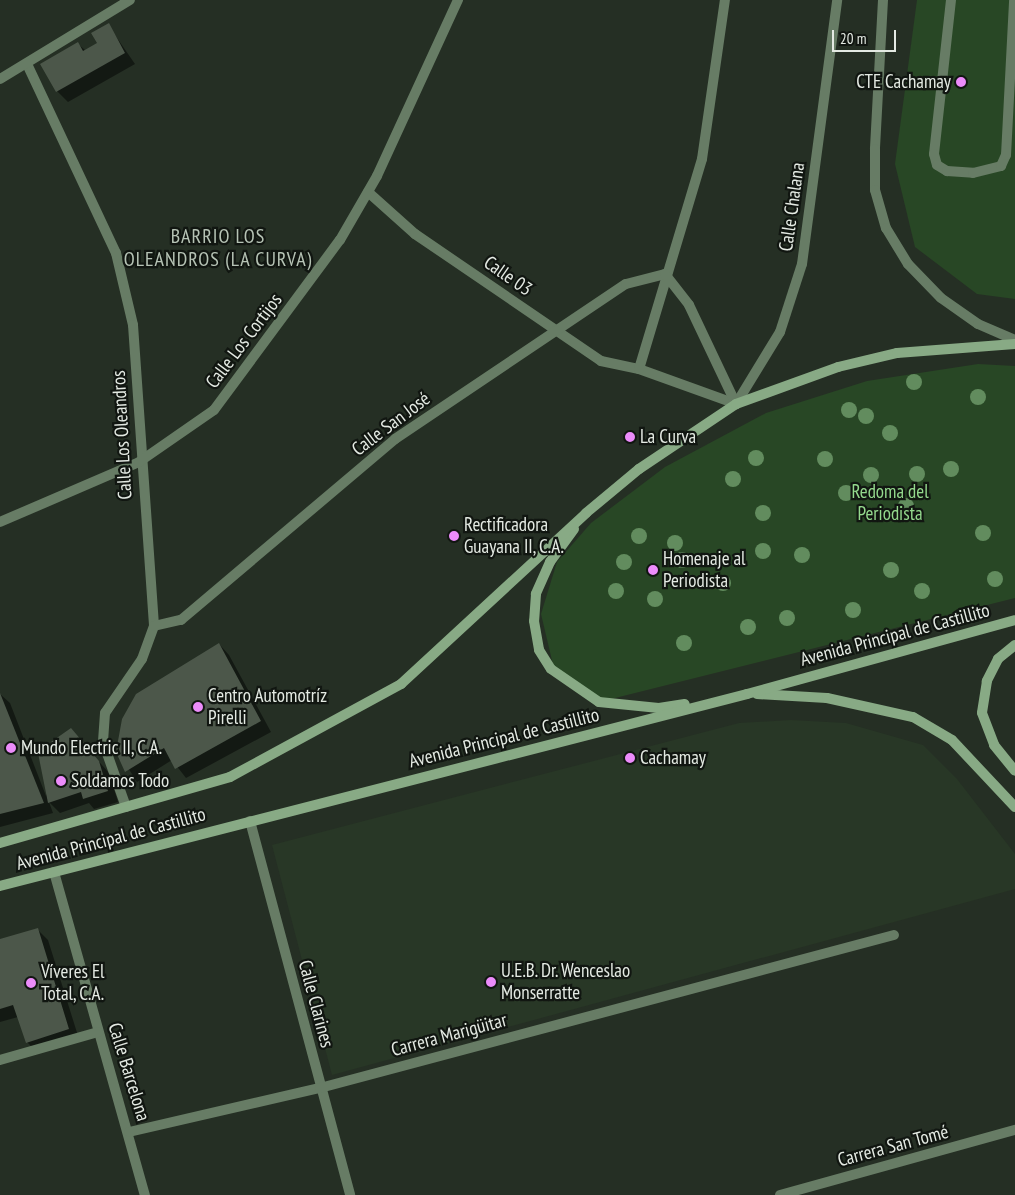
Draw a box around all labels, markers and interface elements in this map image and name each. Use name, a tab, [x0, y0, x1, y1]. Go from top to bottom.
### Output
scale bar	[835, 20, 899, 52]
text: 20 m	[840, 29, 866, 48]
place label: CTE Cachamay	[856, 71, 951, 93]
marker: CTE Cachamay	[955, 76, 967, 88]
street label: Calle Chalana	[774, 161, 810, 253]
district label: BARRIO LOS OLEANDROS (LA CURVA)	[121, 225, 315, 272]
street label: Calle 03	[479, 251, 537, 301]
street label: Calle Los Cortijos	[201, 289, 287, 393]
street label: Calle Los Oleandros	[107, 370, 137, 500]
street label: Calle San José	[347, 387, 435, 461]
place label: La Curva	[640, 426, 696, 448]
marker: La Curva	[624, 431, 636, 443]
park label: Redoma del Periodista	[851, 481, 929, 525]
place label: Rectificadora Guayana II, C.A.	[464, 514, 565, 558]
marker: Rectificadora Guayana II, C.A.	[448, 530, 460, 542]
place label: Homenaje al Periodista	[663, 548, 746, 592]
marker: Homenaje al Periodista	[647, 564, 659, 576]
street label: Avenida Principal de Castillito	[798, 599, 992, 671]
place label: Centro Automotríz Pirelli	[208, 685, 328, 729]
marker: Centro Automotríz Pirelli	[192, 701, 204, 713]
street label: Avenida Principal de Castillito	[407, 703, 601, 773]
place label: Mundo Electric II, C.A.	[21, 737, 164, 759]
marker: Mundo Electric II, C.A.	[5, 742, 17, 754]
place label: Cachamay	[640, 747, 706, 769]
marker: Cachamay	[624, 752, 636, 764]
place label: Soldamos Todo	[71, 770, 170, 792]
marker: Soldamos Todo	[55, 775, 67, 787]
street label: Avenida Principal de Castillito	[14, 803, 208, 875]
street label: Calle Clarines	[293, 958, 339, 1050]
place label: U.E.B. Dr. Wenceslao Monserratte	[501, 960, 633, 1004]
place label: Víveres El Total, C.A.	[41, 961, 105, 1005]
marker: U.E.B. Dr. Wenceslao Monserratte	[485, 976, 497, 988]
marker: Víveres El Total, C.A.	[25, 977, 37, 989]
street label: Carrera Marigüitar	[389, 1009, 509, 1061]
street label: Calle Barcelona	[103, 1020, 155, 1124]
street label: Carrera San Tomé	[835, 1120, 951, 1172]

